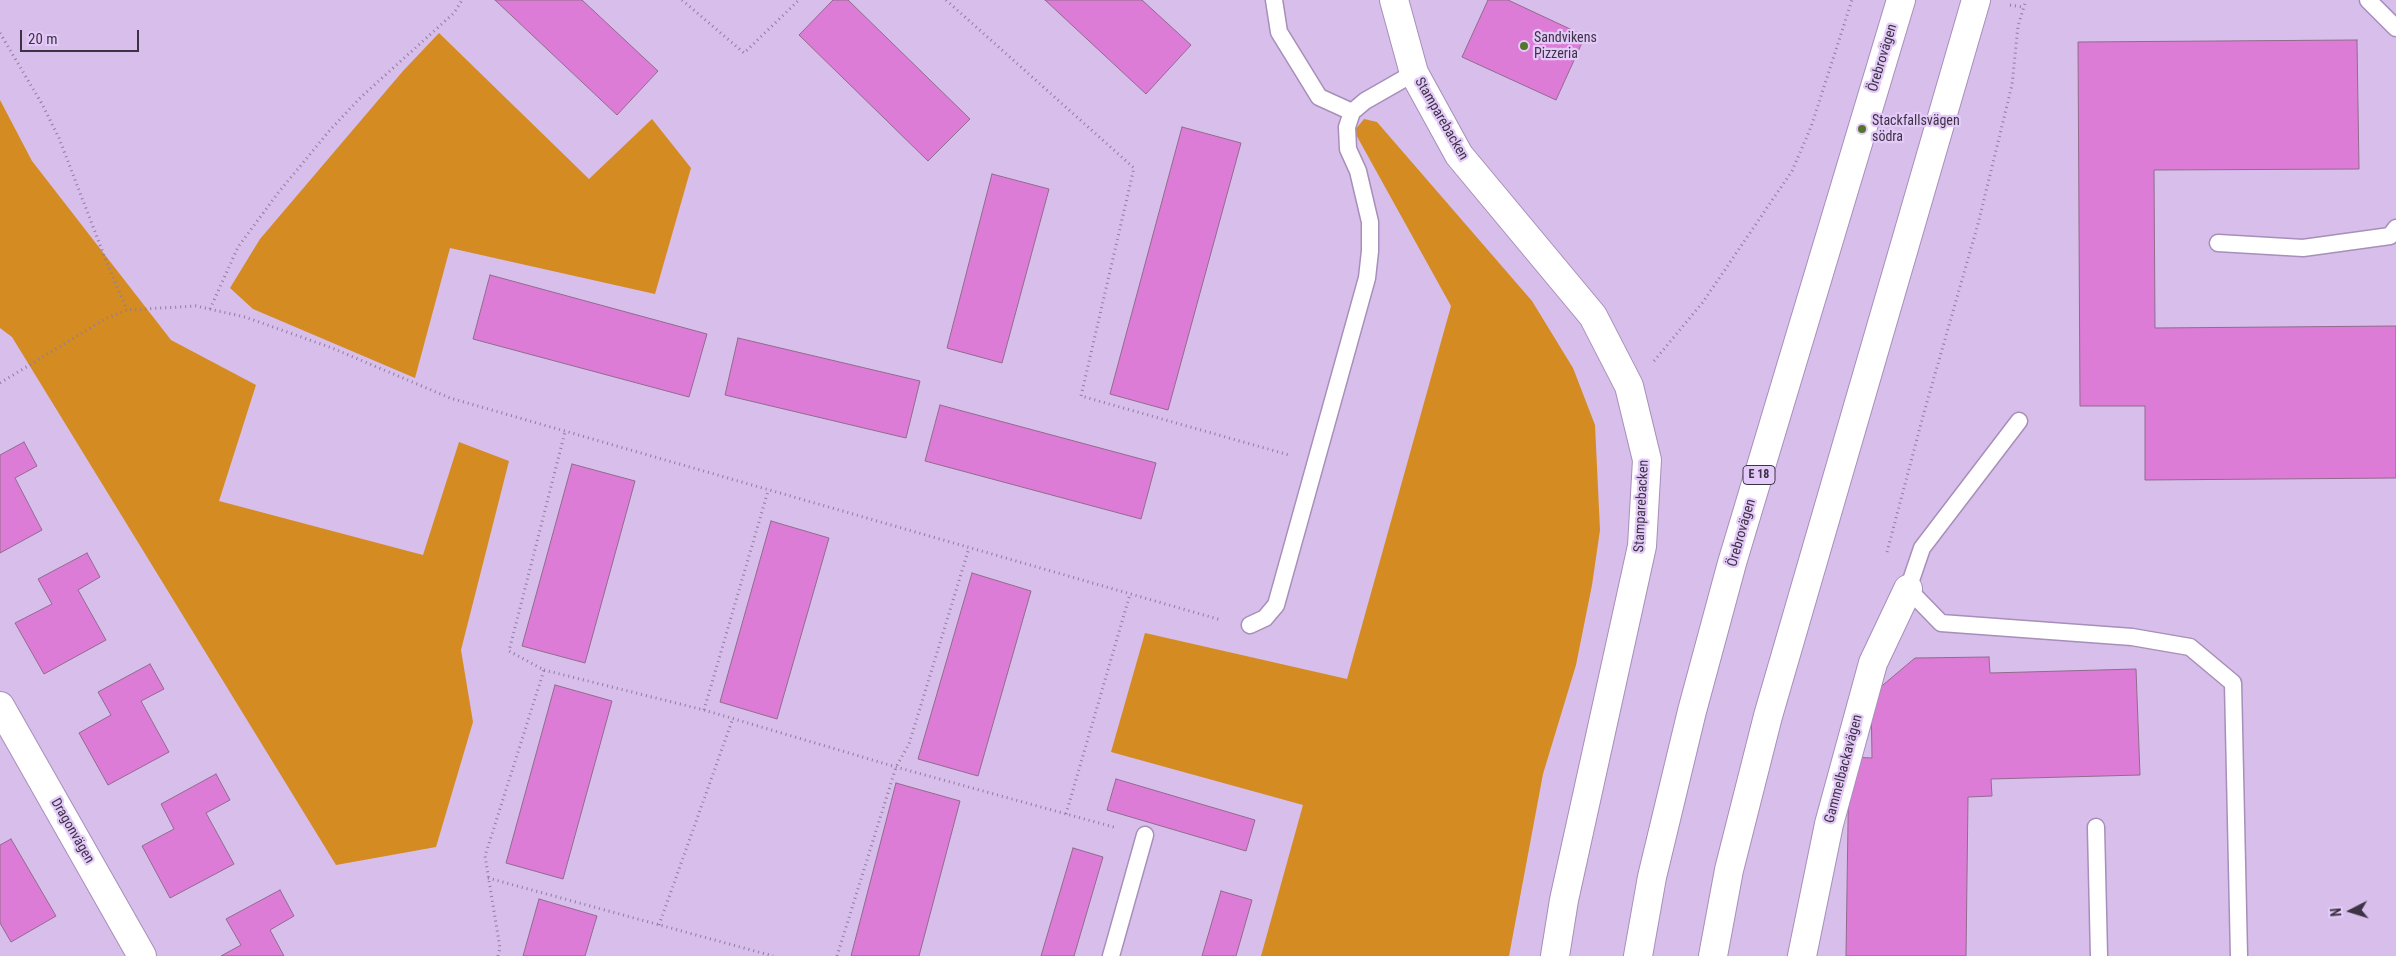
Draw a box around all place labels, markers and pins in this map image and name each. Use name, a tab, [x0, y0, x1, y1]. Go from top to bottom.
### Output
place label: Sandvikens Pizzeria	[1534, 30, 1597, 62]
marker: Sandvikens Pizzeria	[1518, 40, 1530, 52]
place label: Stackfallsvägen södra	[1872, 113, 1960, 146]
marker: Stackfallsvägen södra	[1856, 123, 1868, 135]

